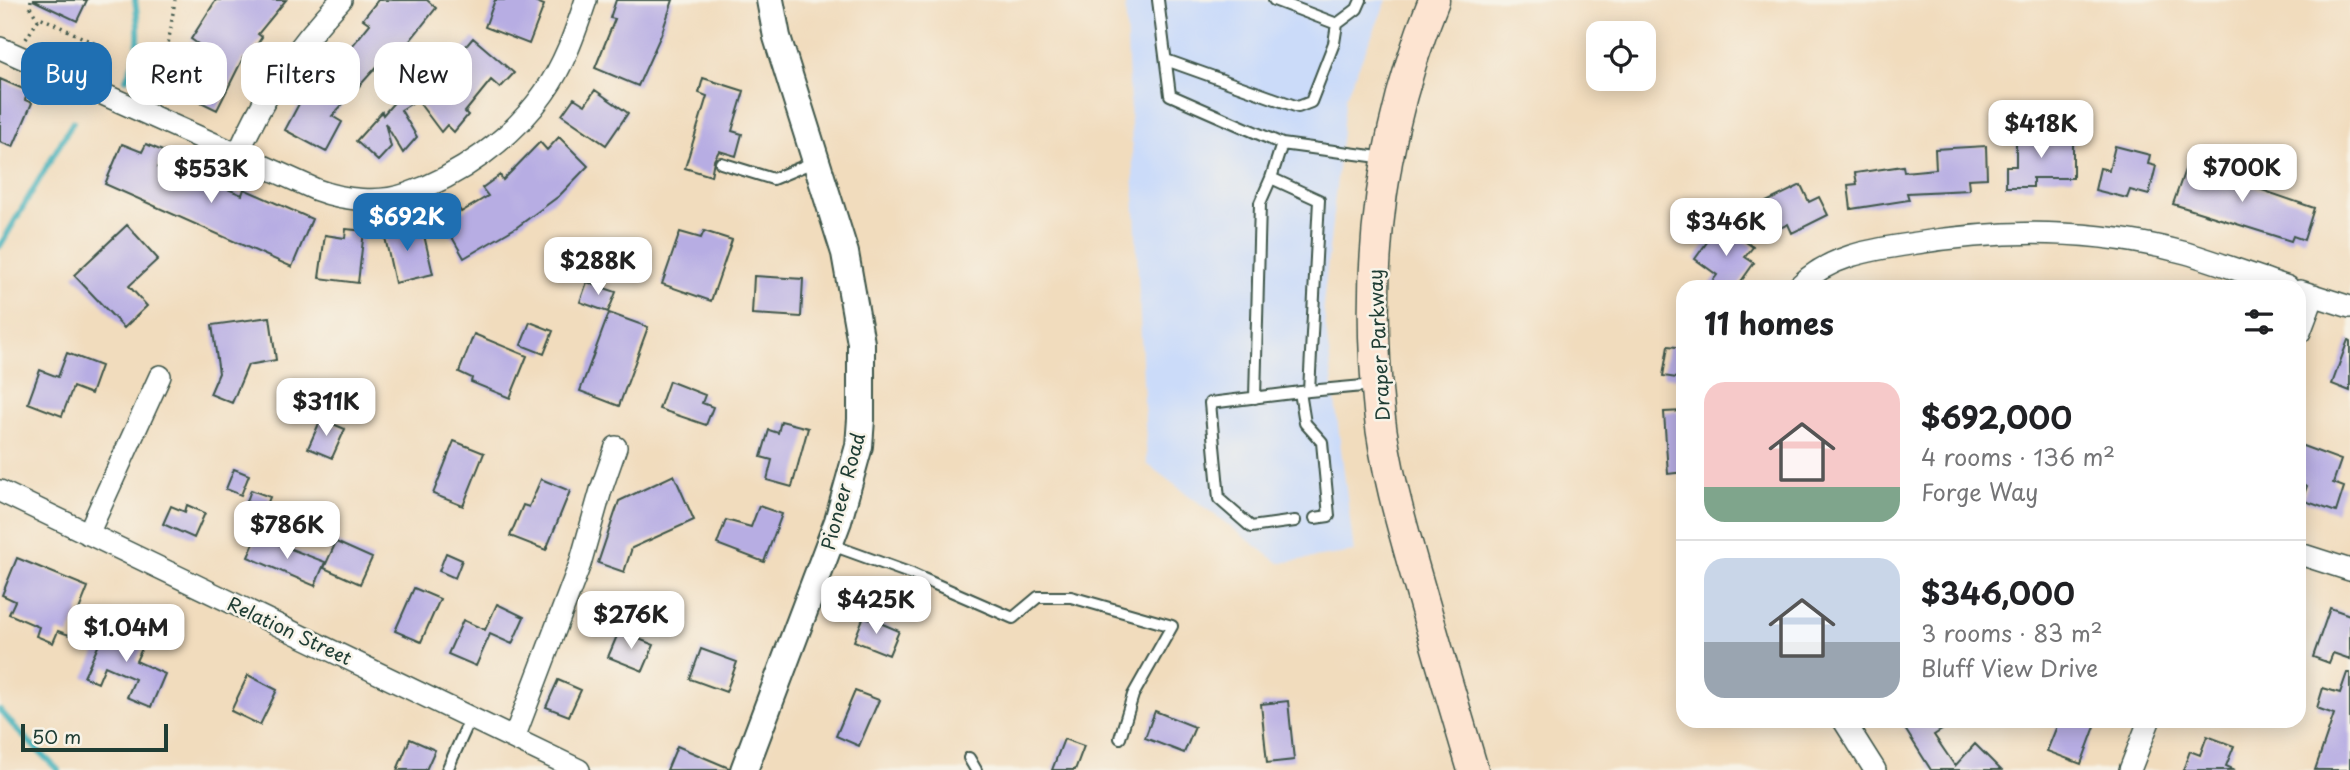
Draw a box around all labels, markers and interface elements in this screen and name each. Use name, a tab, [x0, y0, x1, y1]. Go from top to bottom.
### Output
map controls	[1586, 21, 1656, 91]
button: locate	[1586, 21, 1656, 91]
chip: Buy	[21, 42, 112, 105]
chip: Rent	[126, 42, 227, 105]
chip: Filters	[241, 42, 360, 105]
chip: New	[374, 42, 472, 105]
pin: $418K	[1992, 100, 2090, 160]
text: $418K	[2004, 105, 2078, 140]
pin: $700K	[2193, 144, 2291, 204]
pin: $553K	[162, 146, 260, 205]
text: $700K	[2203, 149, 2281, 184]
text: $553K	[174, 150, 248, 185]
pin: $692K	[358, 194, 456, 253]
text: $692K	[369, 198, 445, 233]
pin: $346K	[1677, 198, 1775, 258]
text: $346K	[1686, 203, 1766, 238]
pin: $288K	[549, 238, 647, 297]
text: $288K	[560, 242, 636, 277]
street label: Draper Parkway	[1360, 268, 1396, 422]
text: 11 homes	[1704, 300, 1834, 345]
icon: filters	[2240, 303, 2278, 341]
pin: $311K	[277, 378, 375, 438]
text: $311K	[292, 383, 360, 418]
text: $692,000	[1921, 394, 2072, 439]
icon: home	[1760, 410, 1844, 494]
street label: Pioneer Road	[813, 429, 871, 553]
text: 4 rooms · 136 m²	[1921, 439, 2115, 474]
text: Forge Way	[1921, 474, 2038, 509]
pin: $786K	[238, 502, 336, 561]
text: $786K	[250, 506, 324, 541]
text: $346,000	[1921, 570, 2075, 615]
pin: $425K	[827, 576, 925, 636]
text: $425K	[837, 581, 915, 616]
icon: home	[1760, 586, 1844, 670]
street label: Relation Street	[223, 589, 357, 671]
pin: $276K	[582, 592, 680, 651]
text: $276K	[593, 596, 669, 631]
pin: $1.04M	[69, 604, 183, 664]
text: $1.04M	[83, 609, 169, 644]
text: 3 rooms · 83 m²	[1921, 615, 2103, 650]
text: Bluff View Drive	[1921, 650, 2098, 685]
scale bar	[21, 721, 168, 753]
text: 50 m	[32, 722, 81, 750]

